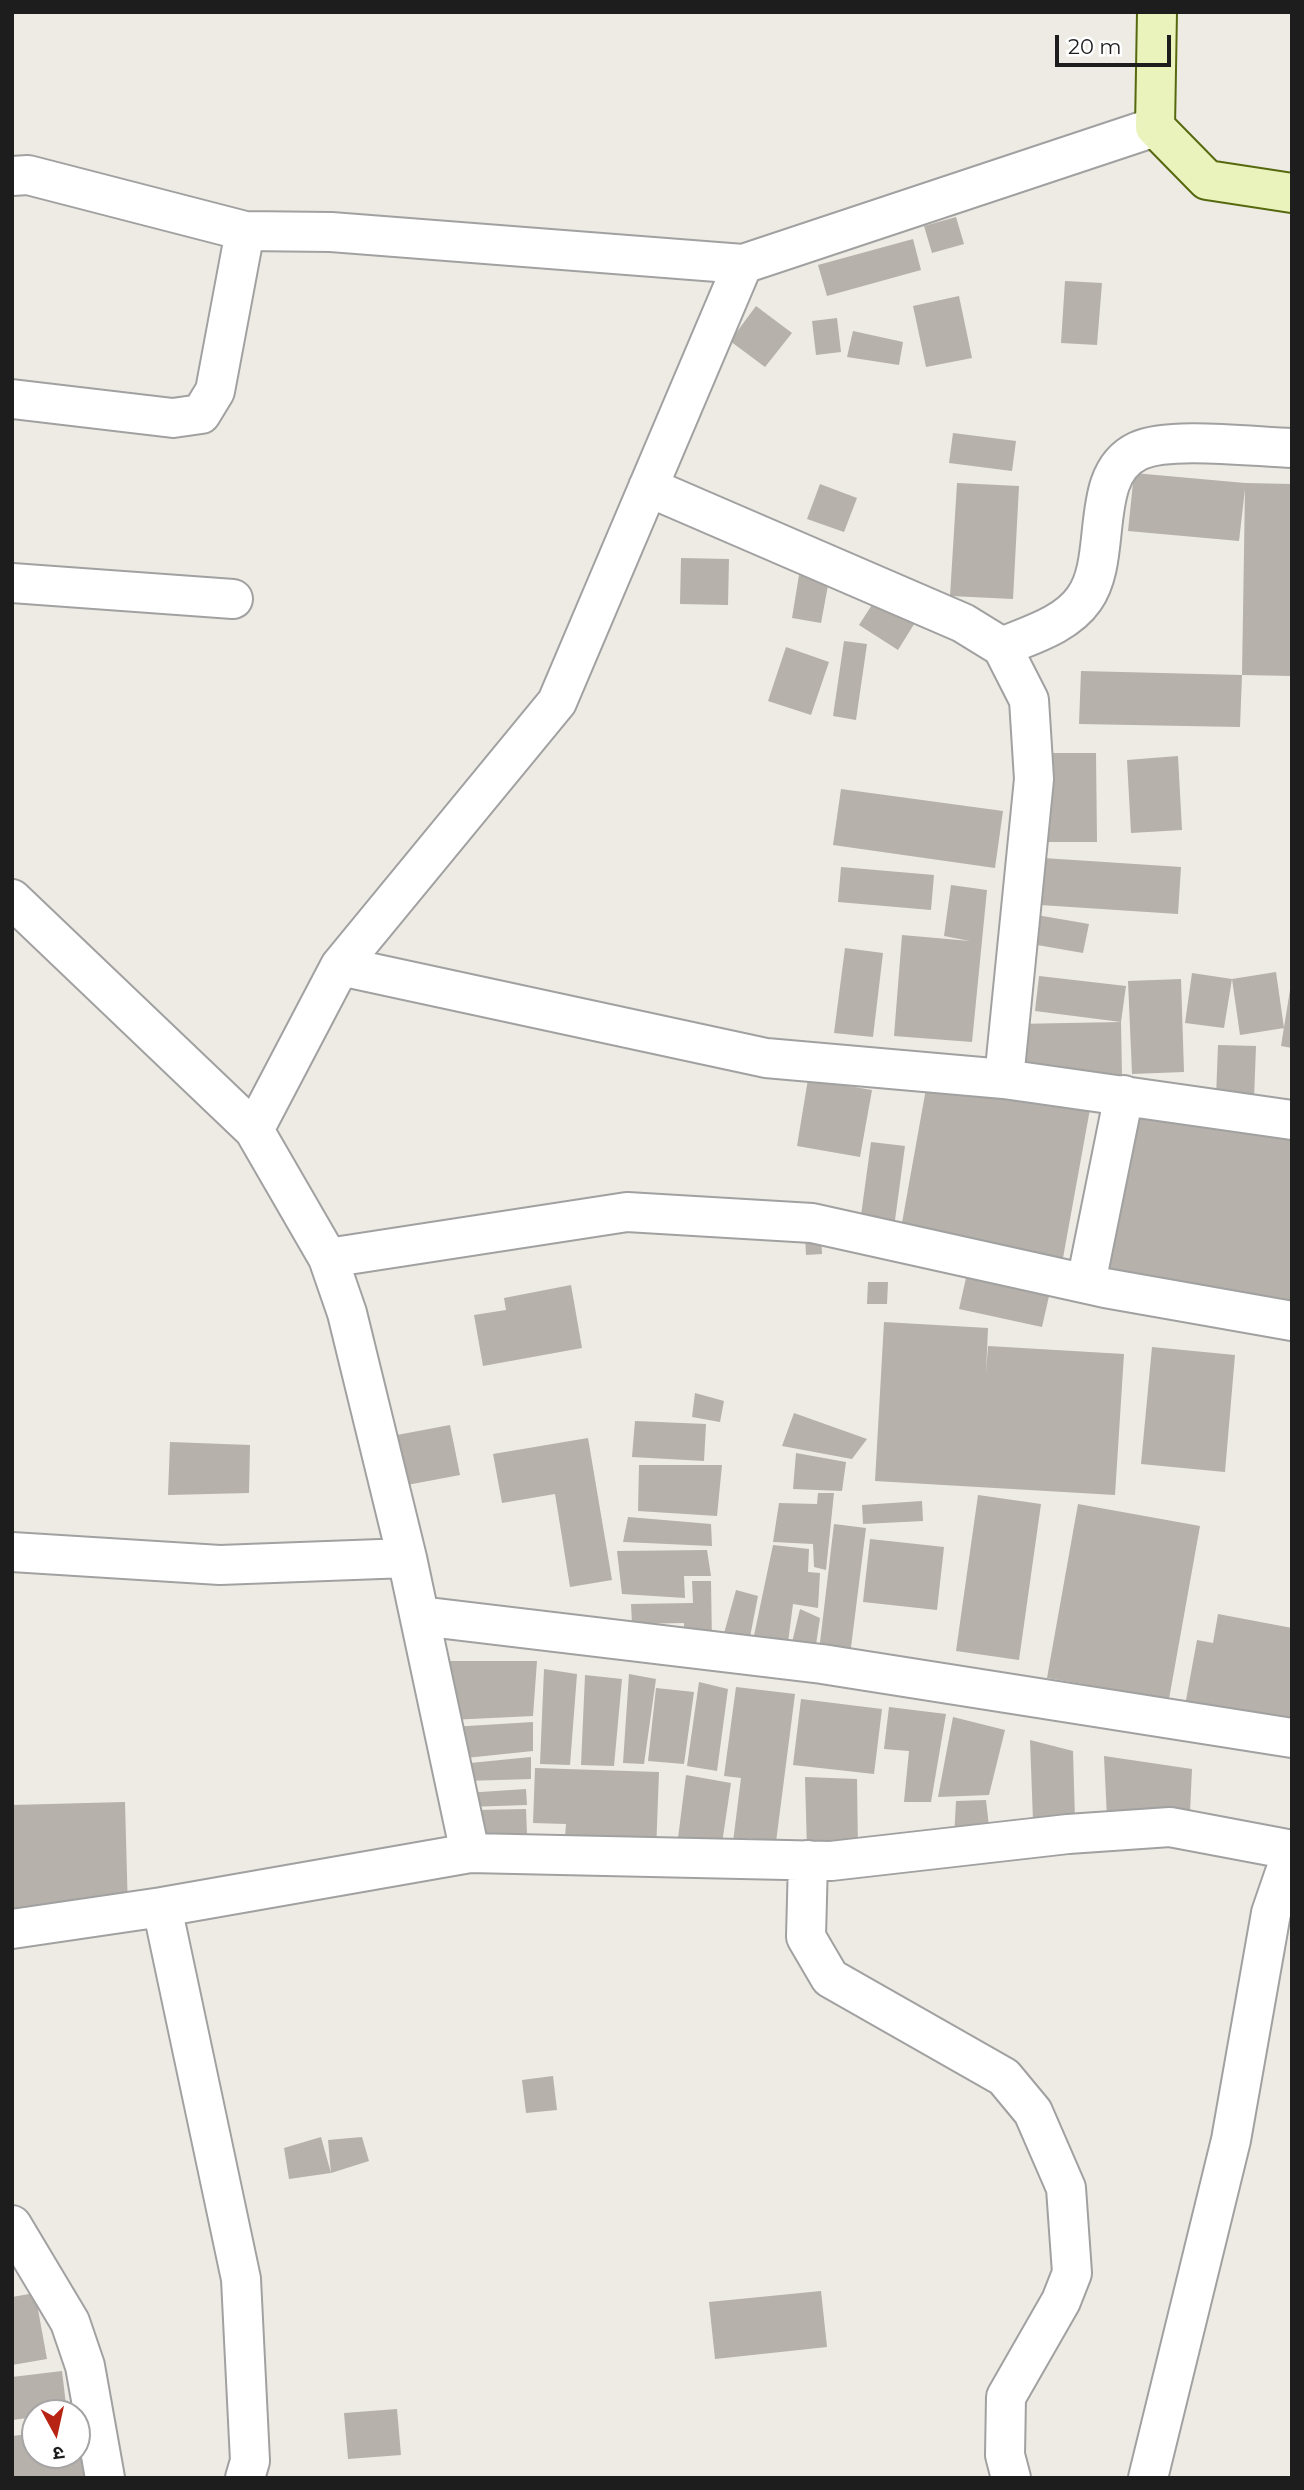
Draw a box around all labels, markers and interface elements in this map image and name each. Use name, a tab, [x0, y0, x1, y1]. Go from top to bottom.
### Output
scale bar	[1059, 21, 1174, 65]
text: 20 m	[1068, 34, 1122, 59]
north arrow	[21, 2399, 91, 2469]
text: उ	[52, 2441, 66, 2465]

